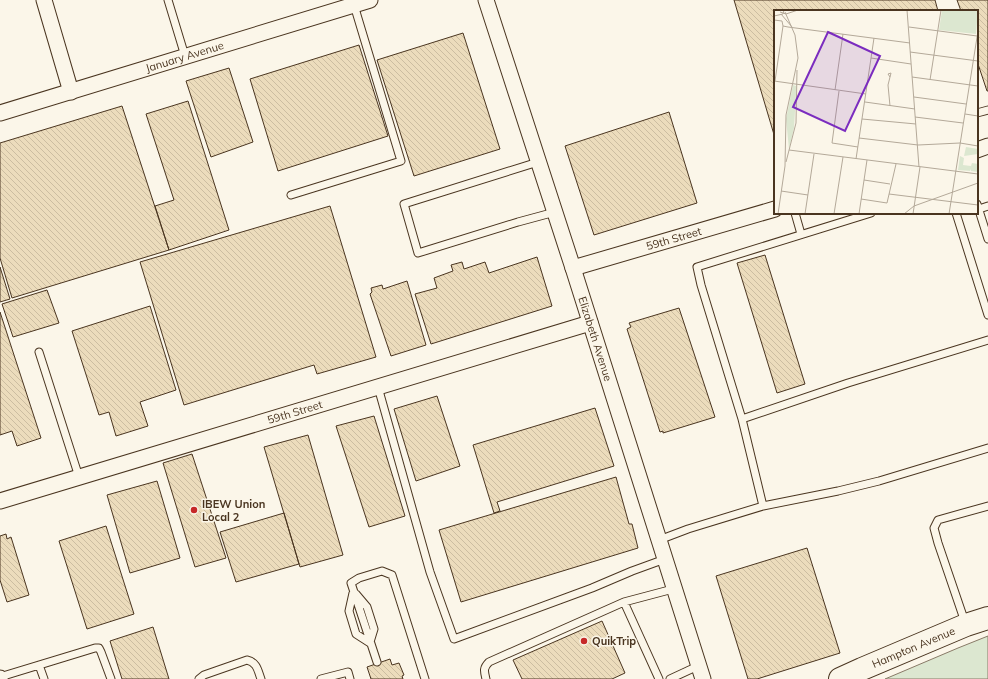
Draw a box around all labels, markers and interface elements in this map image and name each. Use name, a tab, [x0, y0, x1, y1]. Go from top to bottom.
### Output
inset map	[774, 10, 978, 214]
street label: January Avenue	[144, 38, 225, 75]
street label: 59th Street	[645, 224, 703, 253]
street label: Elizabeth Avenue	[575, 295, 615, 383]
street label: 59th Street	[266, 397, 324, 427]
place label: IBEW Union Local 2	[202, 497, 265, 524]
marker: IBEW Union Local 2	[189, 505, 199, 515]
street label: Hampton Avenue	[870, 623, 957, 671]
place label: QuikTrip	[592, 634, 636, 648]
marker: QuikTrip	[579, 636, 589, 646]

